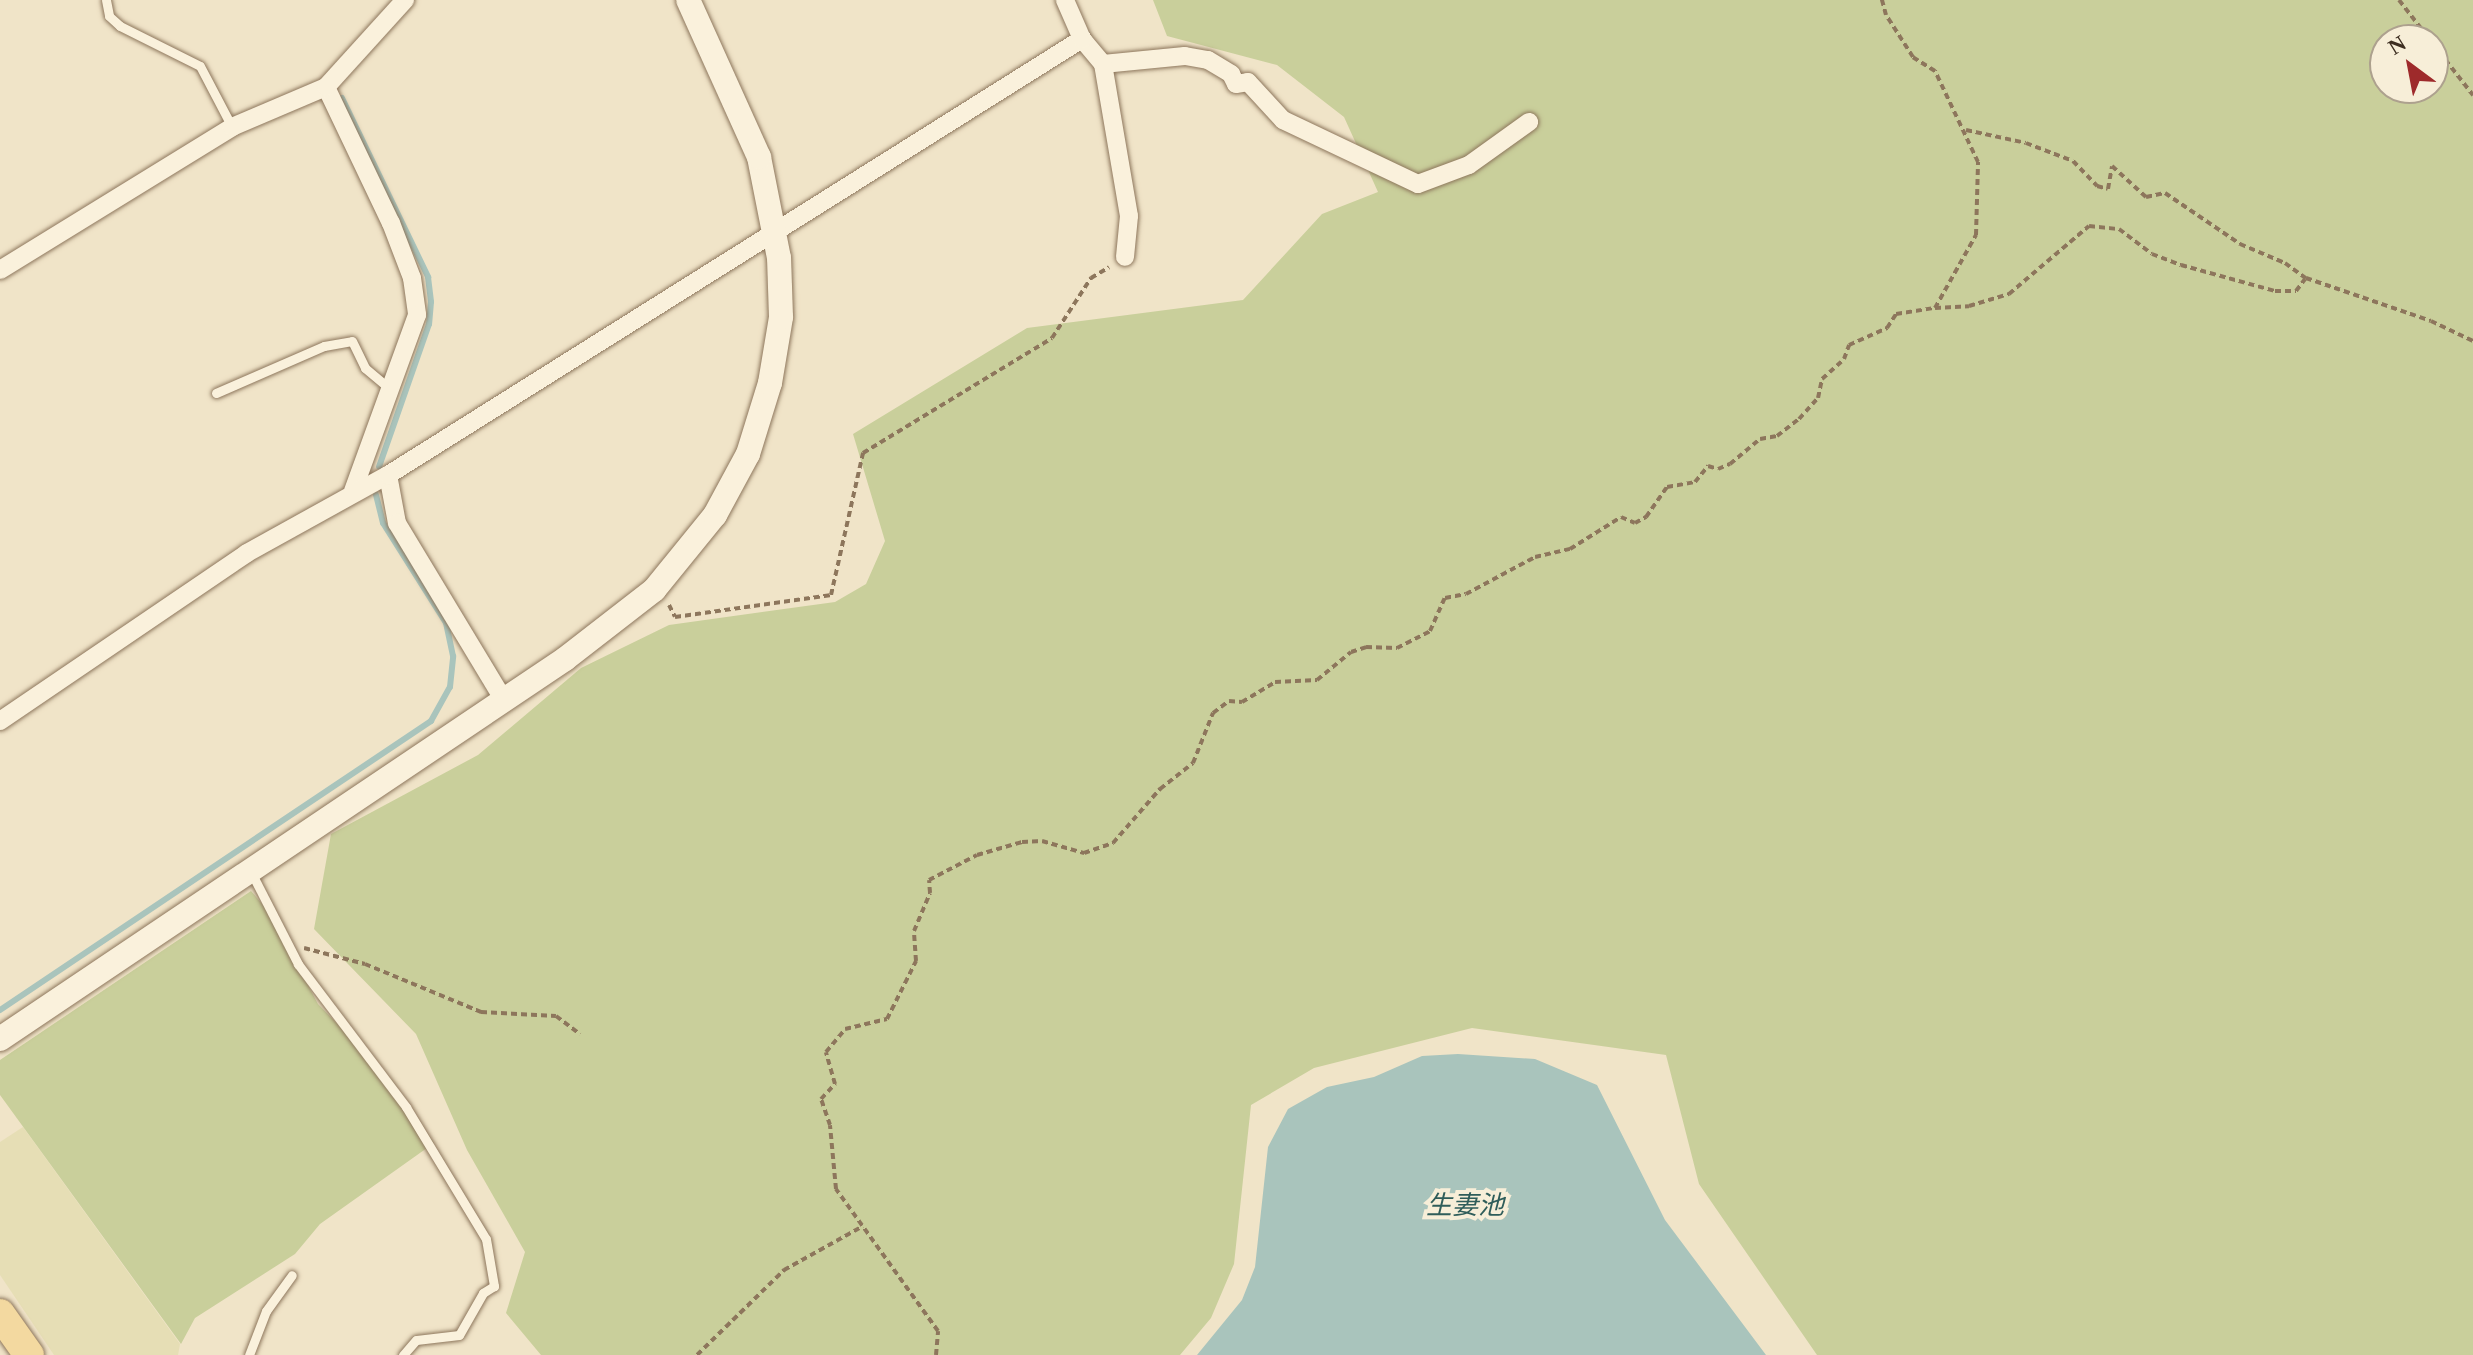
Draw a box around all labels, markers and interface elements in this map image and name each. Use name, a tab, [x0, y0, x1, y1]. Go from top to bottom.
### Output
north arrow	[2369, 24, 2449, 104]
text: N	[2384, 30, 2410, 60]
water label: 生妻池	[1426, 1190, 1504, 1222]

